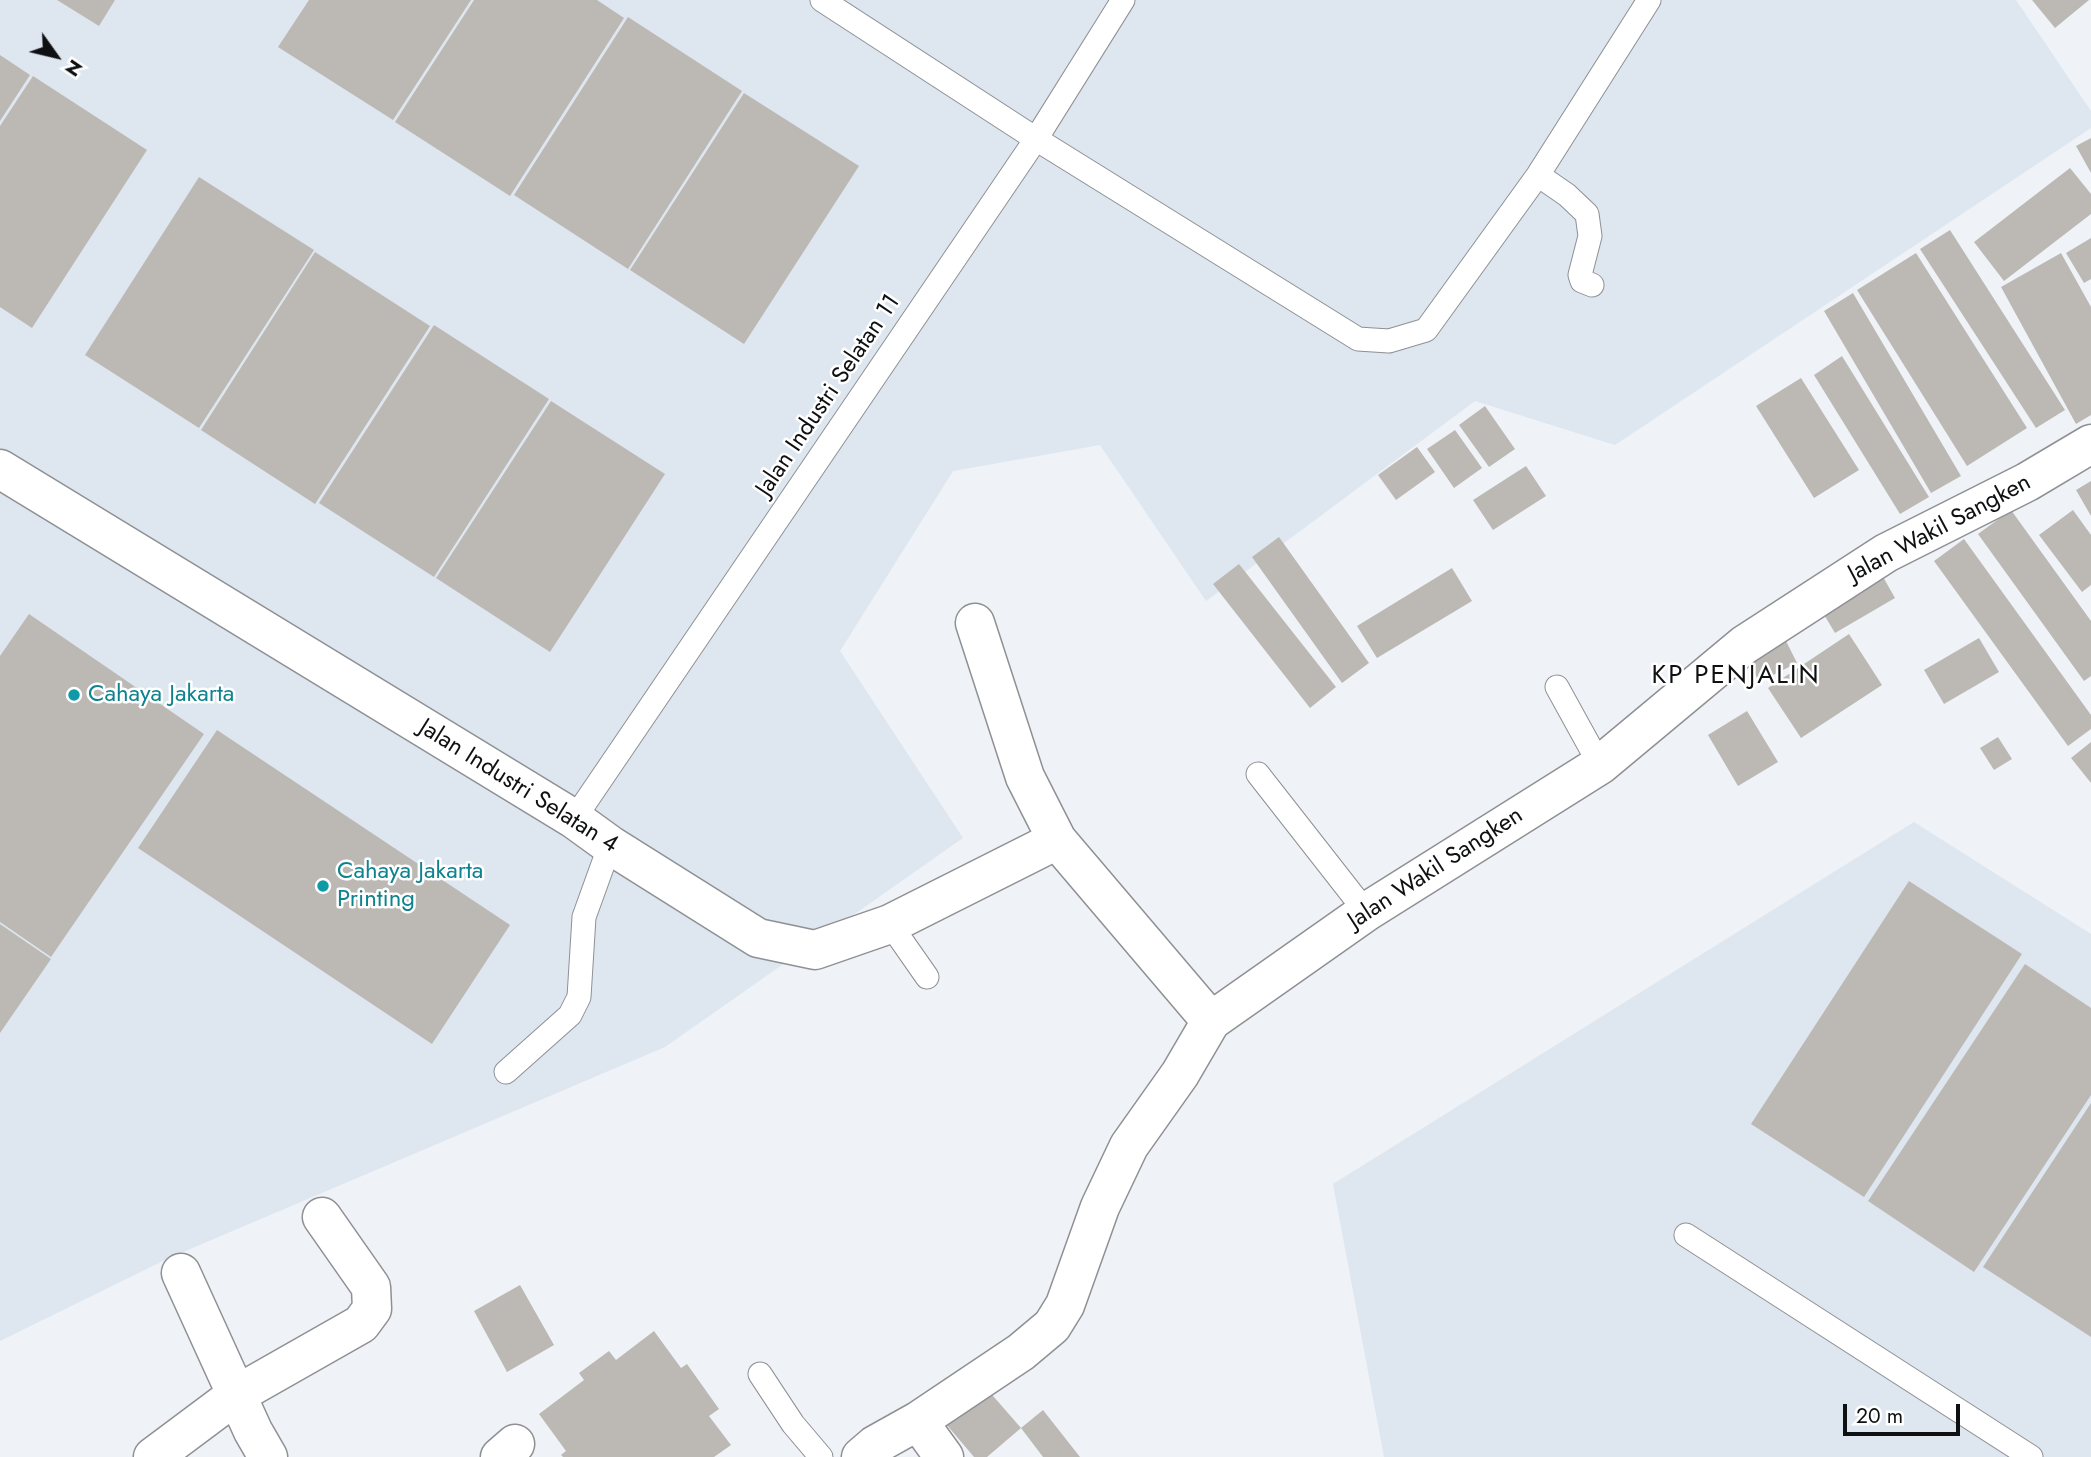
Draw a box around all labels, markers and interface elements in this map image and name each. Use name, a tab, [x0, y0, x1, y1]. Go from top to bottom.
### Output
north arrow	[21, 21, 91, 91]
text: N	[58, 54, 89, 82]
street label: Jalan Industri Selatan 11	[751, 290, 907, 502]
street label: Jalan Wakil Sangken	[1844, 469, 2036, 589]
district label: KP PENJALIN	[1653, 661, 1819, 693]
place label: Cahaya Jakarta	[88, 681, 234, 709]
marker: Cahaya Jakarta	[66, 687, 82, 703]
street label: Jalan Industri Selatan 4	[413, 714, 623, 860]
street label: Jalan Wakil Sangken	[1343, 802, 1529, 936]
place label: Cahaya Jakarta Printing	[337, 858, 483, 914]
marker: Cahaya Jakarta Printing	[315, 878, 331, 894]
scale bar	[1846, 1390, 1963, 1434]
text: 20 m	[1856, 1401, 1903, 1431]

